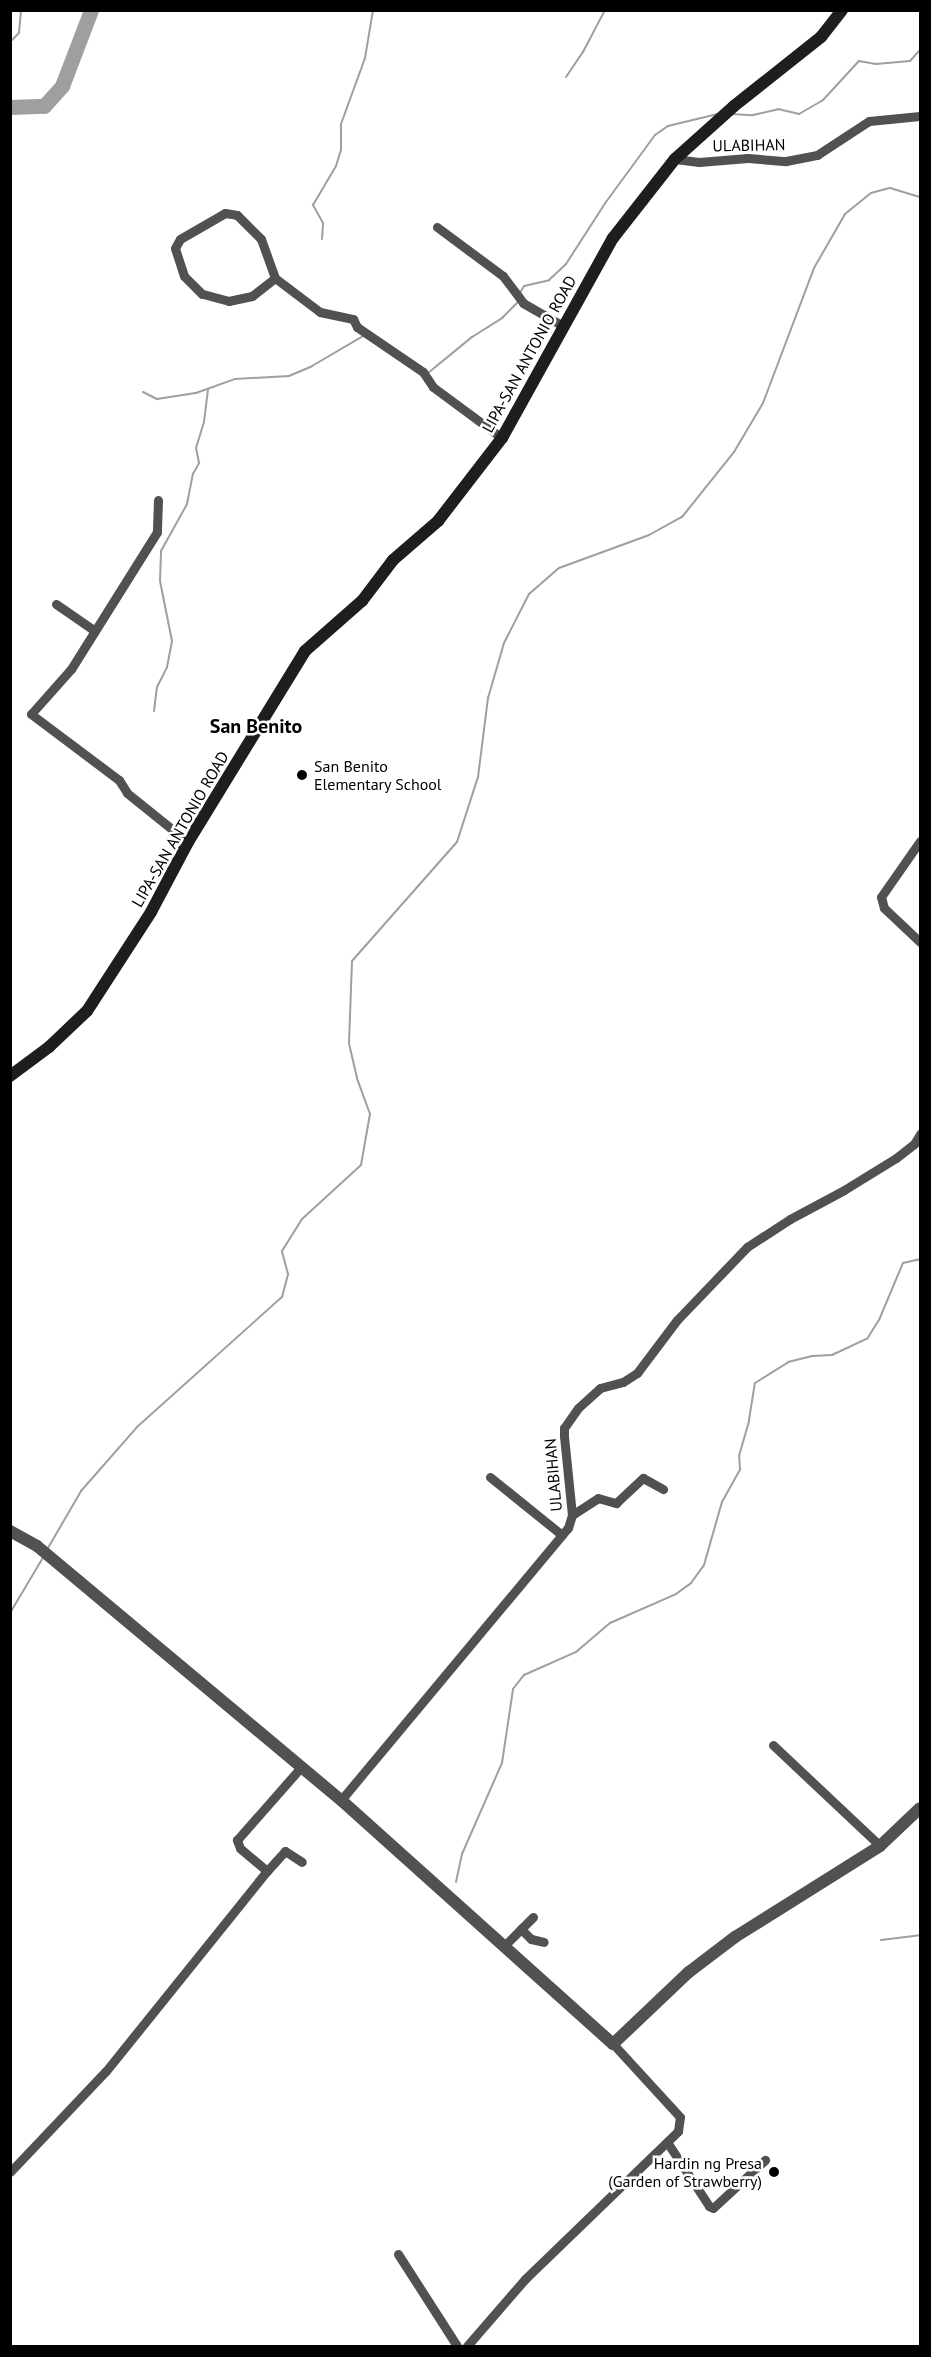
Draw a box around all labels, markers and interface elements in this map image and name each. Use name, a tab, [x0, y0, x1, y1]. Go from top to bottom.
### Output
street label: ULABIHAN	[712, 135, 786, 155]
street label: LIPA-SAN ANTONIO ROAD	[478, 272, 580, 436]
district label: San Benito	[210, 714, 302, 738]
street label: LIPA-SAN ANTONIO ROAD	[127, 747, 233, 911]
place label: San Benito Elementary School	[314, 756, 442, 794]
marker: San Benito Elementary School	[295, 768, 309, 782]
street label: ULABIHAN	[540, 1438, 566, 1512]
place label: Hardin ng Presa (Garden of Strawberry)	[608, 2153, 762, 2191]
marker: Hardin ng Presa (Garden of Strawberry)	[767, 2165, 781, 2179]

